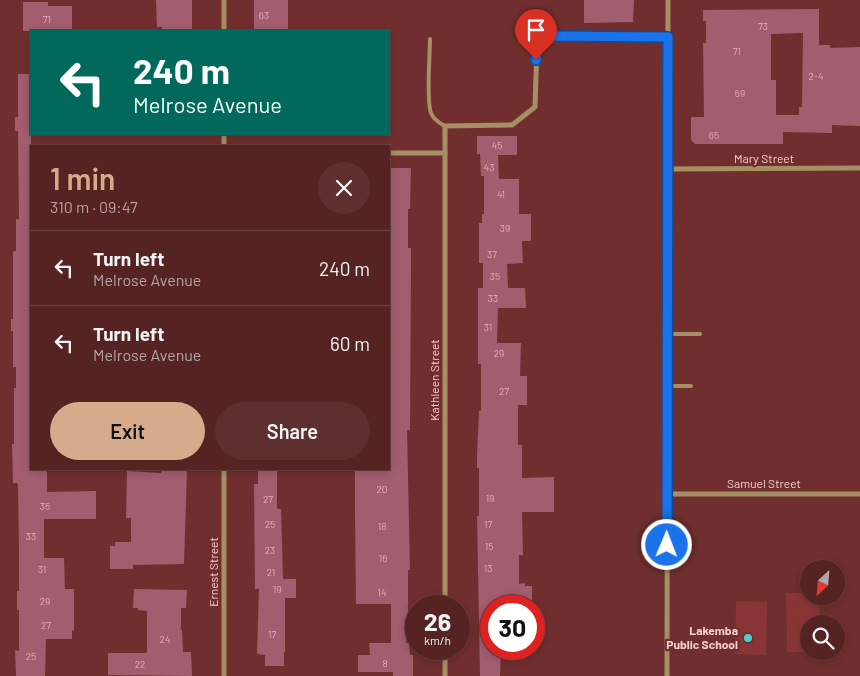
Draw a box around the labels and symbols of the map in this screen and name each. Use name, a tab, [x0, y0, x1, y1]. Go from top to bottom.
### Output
house number: 63	[259, 9, 269, 21]
pin	[515, 9, 557, 60]
house number: 71	[43, 13, 51, 25]
house number: 73	[758, 20, 768, 32]
house number: 71	[733, 45, 741, 57]
house number: 2-4	[809, 70, 823, 82]
house number: 69	[735, 87, 745, 99]
house number: 65	[709, 129, 719, 141]
house number: 45	[492, 139, 502, 151]
street label: Mary Street	[734, 151, 794, 165]
house number: 43	[484, 161, 494, 173]
house number: 41	[497, 188, 505, 200]
house number: 39	[500, 222, 510, 234]
house number: 37	[487, 248, 497, 260]
house number: 35	[490, 270, 500, 282]
house number: 33	[488, 292, 498, 304]
house number: 31	[484, 321, 492, 333]
street label: Kathleen Street	[427, 339, 441, 421]
house number: 29	[494, 347, 504, 359]
house number: 27	[499, 385, 509, 397]
street label: Samuel Street	[727, 476, 801, 490]
house number: 20	[376, 483, 388, 495]
house number: 19	[486, 492, 494, 504]
house number: 27	[263, 493, 273, 505]
house number: 35	[40, 500, 50, 512]
house number: 25	[265, 518, 275, 530]
house number: 17	[484, 518, 492, 530]
position arrow	[640, 518, 692, 570]
house number: 18	[378, 520, 386, 532]
house number: 33	[26, 530, 36, 542]
street label: Ernest Street	[206, 537, 220, 607]
house number: 15	[485, 540, 493, 552]
house number: 23	[265, 544, 275, 556]
house number: 16	[379, 552, 387, 564]
north arrow	[800, 560, 845, 605]
house number: 13	[484, 562, 492, 574]
house number: 31	[38, 563, 46, 575]
house number: 21	[267, 566, 275, 578]
house number: 19	[273, 583, 281, 595]
house number: 14	[377, 586, 387, 598]
house number: 29	[40, 595, 50, 607]
speed limit sign: 30	[480, 595, 545, 660]
house number: 27	[41, 619, 51, 631]
place label: Lakemba Public School	[666, 623, 738, 651]
house number: 17	[268, 628, 276, 640]
marker: Lakemba Public School	[742, 632, 754, 644]
house number: 24	[160, 633, 170, 645]
house number: 25	[26, 650, 36, 662]
house number: 8	[382, 657, 388, 669]
house number: 22	[135, 658, 145, 670]

